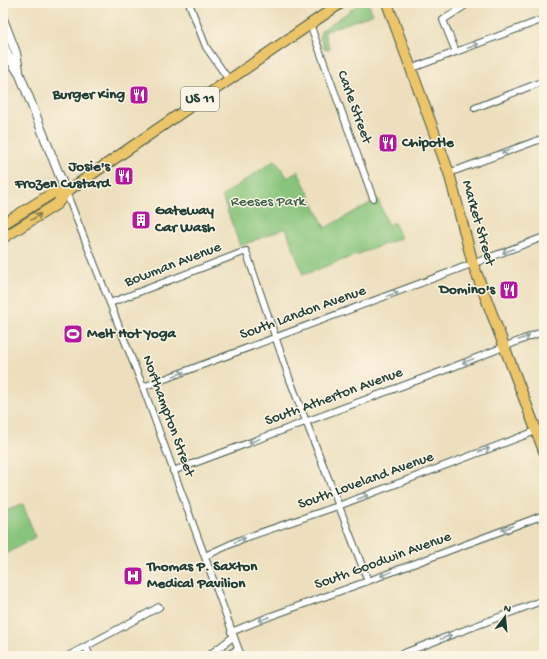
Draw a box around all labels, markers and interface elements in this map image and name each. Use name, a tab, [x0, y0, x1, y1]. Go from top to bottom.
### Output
one-way arrow	[466, 42, 479, 49]
street label: Carle Street	[332, 68, 376, 148]
restaurant icon: Burger King	[128, 84, 150, 106]
place label: Burger King	[52, 86, 125, 104]
road number: US 11	[181, 87, 219, 111]
restaurant icon: Chipotle	[377, 132, 399, 154]
place label: Chipotle	[401, 134, 455, 152]
one-way arrow	[502, 148, 514, 156]
place label: Josie's Frozen Custard	[14, 158, 112, 193]
restaurant icon: Josie's Frozen Custard	[113, 165, 135, 187]
street label: Market Street	[457, 178, 499, 270]
park label: Reeses Park	[231, 193, 306, 211]
place label: Gateway Car Wash	[154, 202, 215, 237]
building icon: Gateway Car Wash	[130, 209, 152, 231]
one-way arrow	[30, 213, 42, 221]
street label: Bowman Avenue	[121, 238, 224, 292]
one-way arrow	[503, 247, 515, 255]
restaurant icon: Domino's	[498, 279, 520, 301]
place label: Domino's	[437, 281, 496, 299]
street label: South Landon Avenue	[238, 282, 369, 344]
one-way arrow	[386, 289, 398, 297]
sports icon: Melt Hot Yoga	[62, 323, 84, 345]
place label: Melt Hot Yoga	[87, 325, 176, 343]
one-way arrow	[518, 334, 530, 342]
street label: Northampton Street	[138, 353, 199, 481]
one-way arrow	[462, 357, 474, 365]
street label: South Atherton Avenue	[263, 364, 406, 430]
one-way arrow	[173, 370, 186, 377]
one-way arrow	[249, 437, 261, 445]
one-way arrow	[478, 446, 490, 454]
street label: South Loveland Avenue	[296, 448, 437, 514]
one-way arrow	[356, 492, 368, 500]
one-way arrow	[502, 524, 514, 532]
street label: South Goodwin Avenue	[312, 528, 454, 594]
one-way arrow	[234, 536, 246, 543]
place label: Thomas P. Saxton Medical Pavilion	[146, 558, 258, 593]
hospital icon: Thomas P. Saxton Medical Pavilion	[122, 565, 144, 587]
one-way arrow	[380, 571, 392, 579]
north arrow	[485, 597, 525, 637]
text: N	[502, 603, 512, 616]
one-way arrow	[258, 615, 270, 623]
one-way arrow	[439, 633, 451, 641]

